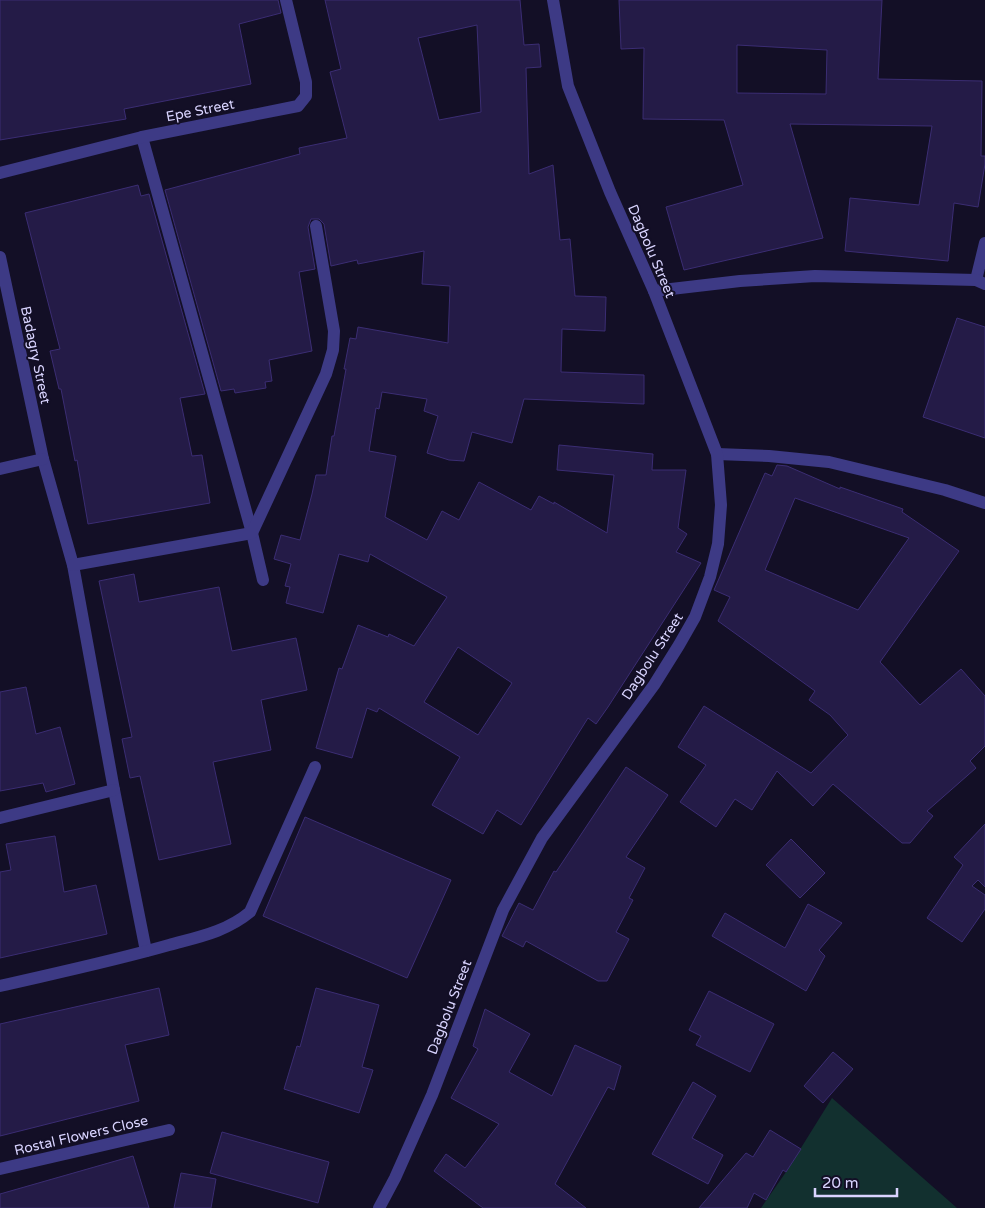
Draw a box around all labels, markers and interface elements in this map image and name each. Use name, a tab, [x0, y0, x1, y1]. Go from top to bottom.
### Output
street label: Epe Street	[164, 95, 236, 125]
street label: Dagbolu Street	[624, 202, 679, 301]
street label: Badagry Street	[17, 305, 54, 406]
street label: Dagbolu Street	[618, 609, 687, 703]
street label: Dagbolu Street	[424, 957, 476, 1057]
street label: Rostal Flowers Close	[13, 1112, 150, 1159]
scale bar	[815, 1166, 898, 1198]
text: 20 m	[822, 1174, 859, 1192]

